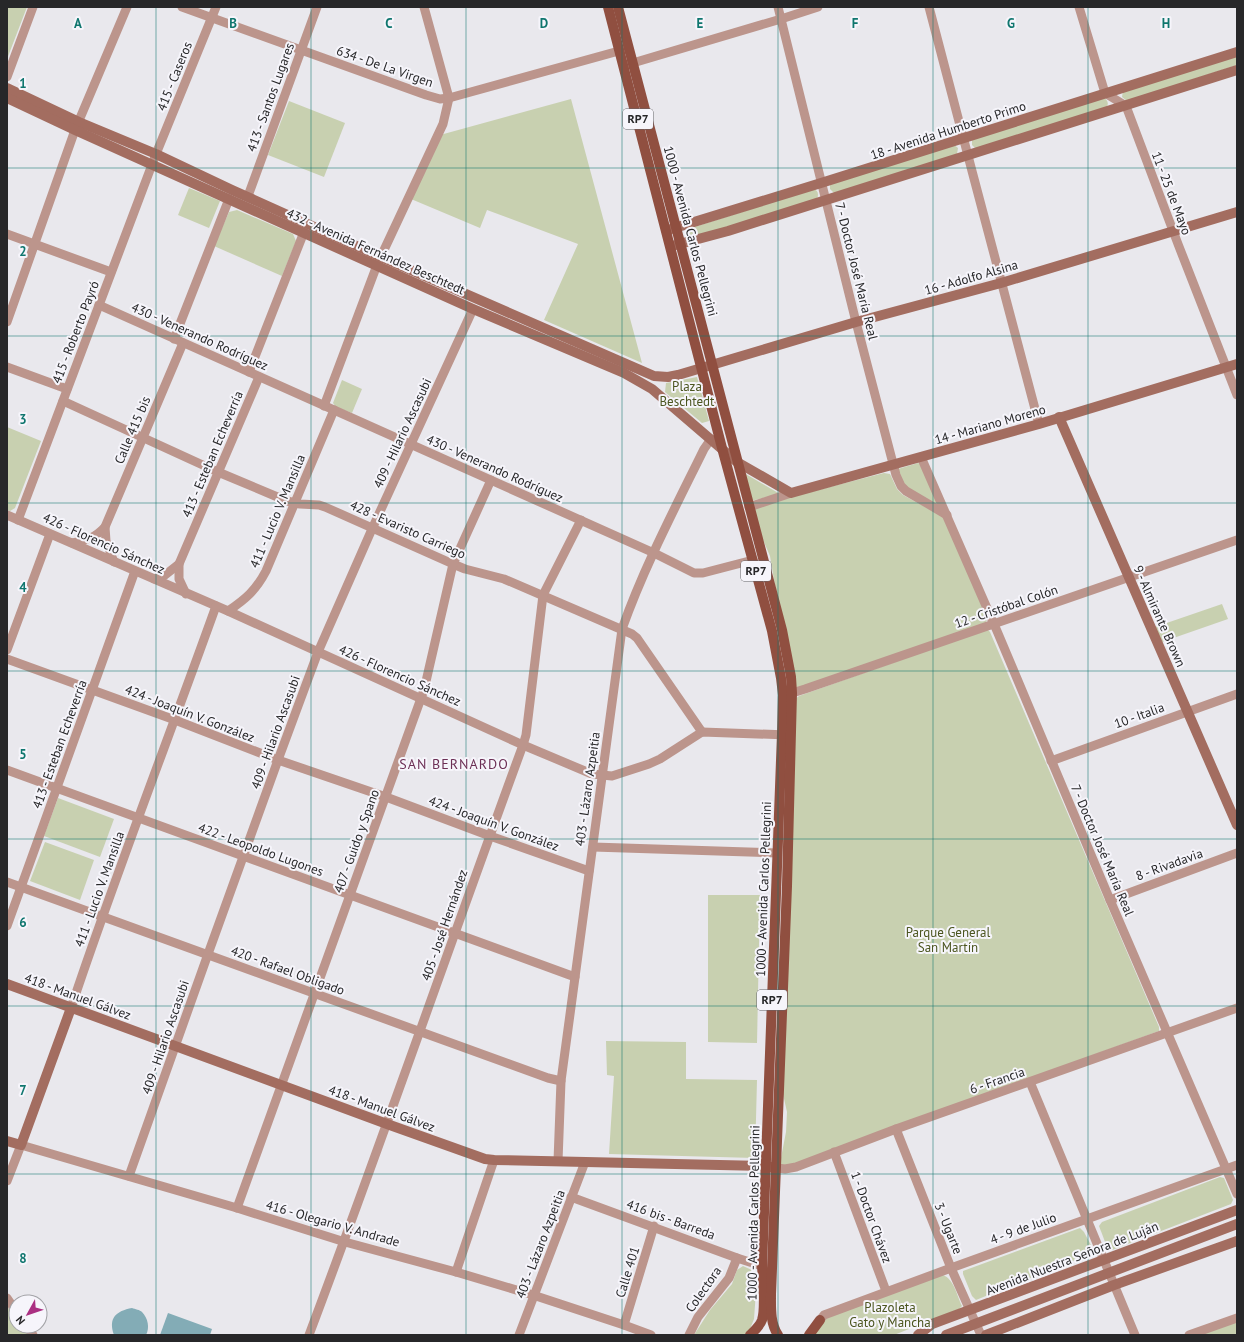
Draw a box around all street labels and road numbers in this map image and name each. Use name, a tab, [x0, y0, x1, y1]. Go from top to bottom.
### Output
street label: 415 - Caseros	[153, 39, 196, 113]
street label: 413 - Santos Lugares	[243, 40, 298, 154]
street label: 634 - De La Virgen	[334, 42, 436, 91]
street label: 18 - Avenida Humberto Primo	[868, 97, 1028, 164]
road number: RP7	[623, 109, 653, 129]
street label: 1000 - Avenida Carlos Pellegrini	[660, 144, 721, 318]
street label: 11 - 25 de Mayo	[1148, 149, 1195, 237]
street label: 7 - Doctor José María Real	[831, 201, 882, 342]
street label: 432 - Avenida Fernández Beschtedt	[284, 204, 468, 299]
street label: 16 - Adolfo Alsina	[922, 256, 1020, 299]
street label: 415 - Roberto Payró	[48, 278, 103, 386]
street label: 430 - Venerando Rodríguez	[129, 299, 271, 374]
street label: 409 - Hilario Ascasubi	[369, 375, 435, 491]
street label: 413 - Esteban Echeverría	[178, 388, 247, 520]
street label: Calle 415 bis	[111, 394, 154, 467]
street label: 14 - Mariano Moreno	[933, 400, 1048, 448]
street label: 430 - Venerando Rodríguez	[424, 431, 566, 506]
street label: 411 - Lucio V. Mansilla	[246, 452, 309, 571]
street label: 428 - Evaristo Carriego	[347, 496, 468, 563]
street label: 426 - Florencio Sánchez	[40, 509, 168, 578]
road number: RP7	[741, 561, 771, 581]
street label: 9 - Almirante Brown	[1130, 563, 1190, 670]
street label: 12 - Cristóbal Colón	[952, 581, 1060, 632]
street label: 426 - Florencio Sánchez	[336, 641, 464, 710]
street label: 409 - Hilario Ascasubi	[247, 673, 304, 791]
street label: 413 - Esteban Echeverría	[28, 677, 91, 811]
street label: 424 - Joaquín V. González	[123, 681, 257, 746]
street label: 10 - Italia	[1112, 699, 1167, 732]
street label: 403 - Lázaro Azpeitia	[571, 731, 604, 847]
street label: 7 - Doctor José María Real	[1067, 782, 1138, 919]
street label: 407 - Guido y Spano	[330, 787, 383, 895]
street label: 424 - Joaquín V. González	[426, 792, 561, 855]
street label: 1000 - Avenida Carlos Pellegrini	[752, 801, 775, 977]
street label: 422 - Leopoldo Lugones	[196, 819, 326, 880]
street label: 411 - Lucio V. Mansilla	[71, 829, 128, 949]
street label: 8 - Rivadavia	[1133, 844, 1205, 884]
street label: 405 - José Hernández	[417, 867, 472, 983]
street label: 420 - Rafael Obligado	[229, 942, 347, 999]
street label: 418 - Manuel Gálvez	[22, 969, 134, 1024]
street label: 409 - Hilario Ascasubi	[138, 978, 193, 1096]
road number: RP7	[757, 990, 787, 1010]
street label: 6 - Francia	[967, 1063, 1027, 1098]
street label: 418 - Manuel Gálvez	[326, 1081, 438, 1136]
street label: 1000 - Avenida Carlos Pellegrini	[743, 1125, 764, 1301]
street label: 1 - Doctor Chávez	[847, 1169, 896, 1266]
street label: 403 - Lázaro Azpeitia	[512, 1187, 569, 1301]
street label: 416 - Olegario V. Andrade	[264, 1196, 402, 1251]
street label: 416 bis - Barreda	[624, 1196, 718, 1243]
street label: 3 - Ugarte	[930, 1200, 967, 1257]
street label: 4 - 9 de Julio	[988, 1209, 1059, 1248]
street label: Avenida Nuestra Señora de Luján	[983, 1218, 1161, 1299]
street label: Calle 401	[612, 1245, 643, 1300]
street label: Colectora	[681, 1263, 725, 1316]

